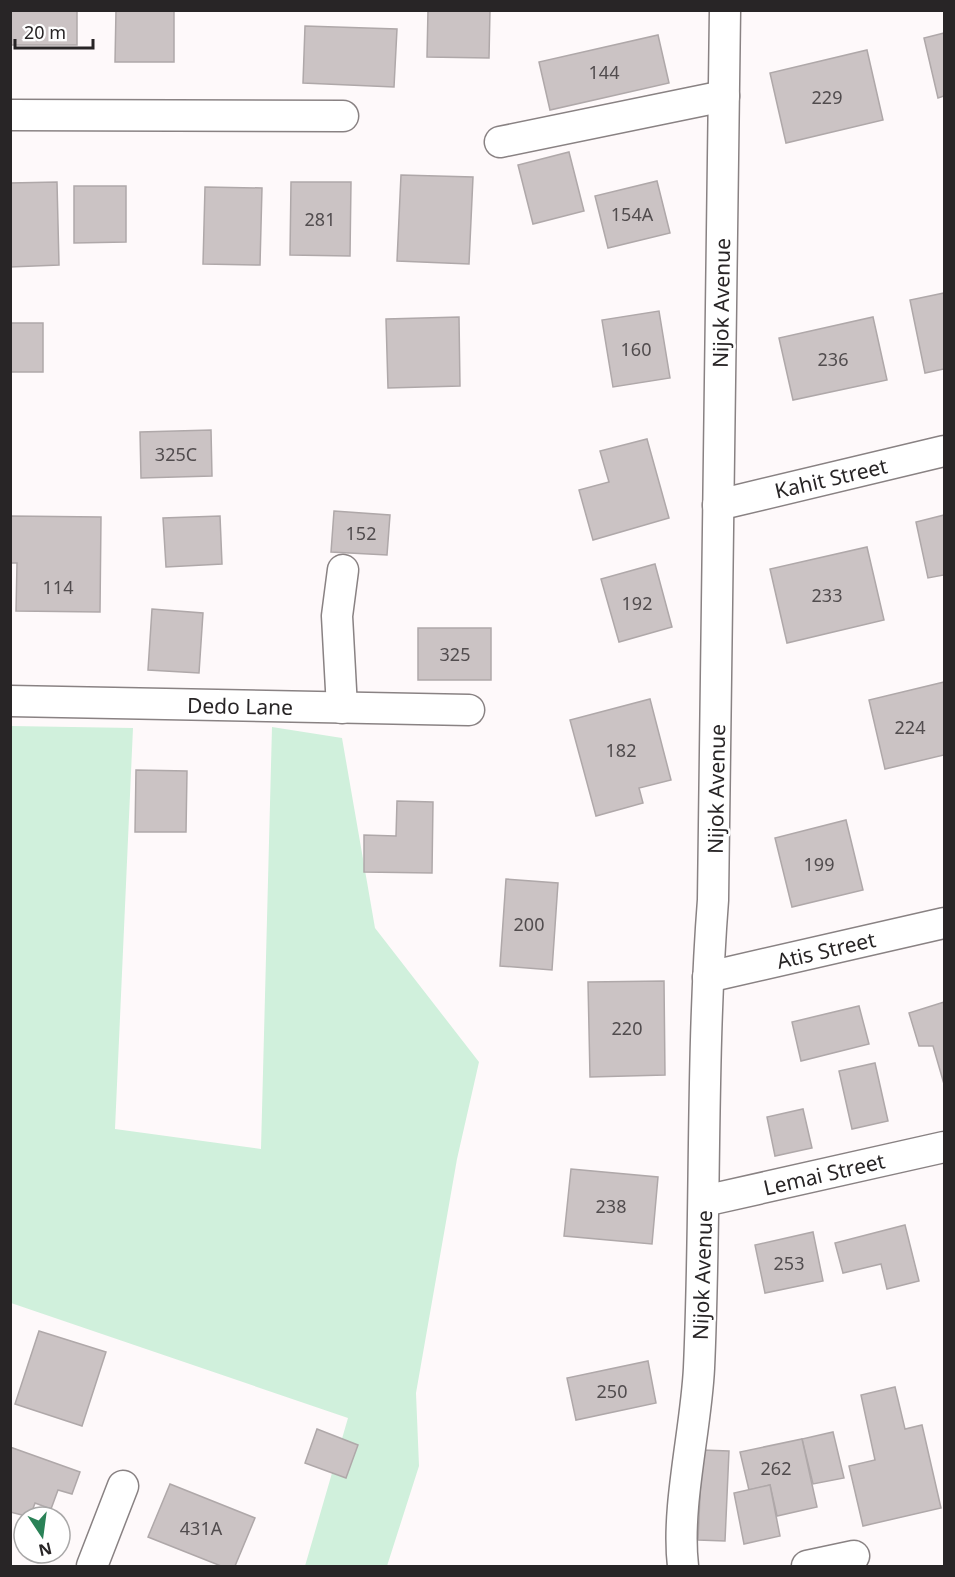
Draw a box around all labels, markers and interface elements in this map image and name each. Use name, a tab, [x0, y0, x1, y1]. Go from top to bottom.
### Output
scale bar	[15, 12, 93, 50]
text: 20 m	[24, 20, 66, 44]
house number: 144	[589, 60, 619, 84]
house number: 229	[812, 85, 842, 109]
house number: 154A	[611, 202, 654, 226]
house number: 281	[305, 207, 335, 231]
street label: Nijok Avenue	[706, 238, 736, 368]
house number: 160	[621, 337, 651, 361]
house number: 236	[818, 347, 848, 371]
house number: 325C	[155, 442, 197, 466]
street label: Kahit Street	[772, 451, 891, 505]
house number: 152	[346, 521, 376, 545]
house number: 114	[43, 575, 73, 599]
house number: 233	[812, 583, 842, 607]
house number: 192	[622, 591, 652, 615]
house number: 325	[440, 642, 470, 666]
street label: Dedo Lane	[187, 691, 293, 721]
house number: 224	[895, 715, 925, 739]
street label: Nijok Avenue	[701, 724, 731, 854]
house number: 182	[606, 738, 636, 762]
house number: 199	[804, 852, 834, 876]
house number: 200	[514, 912, 544, 936]
street label: Atis Street	[774, 925, 879, 975]
house number: 220	[612, 1016, 642, 1040]
street label: Lemai Street	[761, 1146, 888, 1202]
house number: 238	[596, 1194, 626, 1218]
street label: Nijok Avenue	[686, 1210, 718, 1340]
house number: 253	[774, 1251, 804, 1275]
house number: 250	[597, 1379, 627, 1403]
house number: 262	[761, 1456, 791, 1480]
north arrow	[12, 1505, 72, 1565]
house number: 431A	[180, 1516, 223, 1540]
text: N	[37, 1537, 54, 1562]

